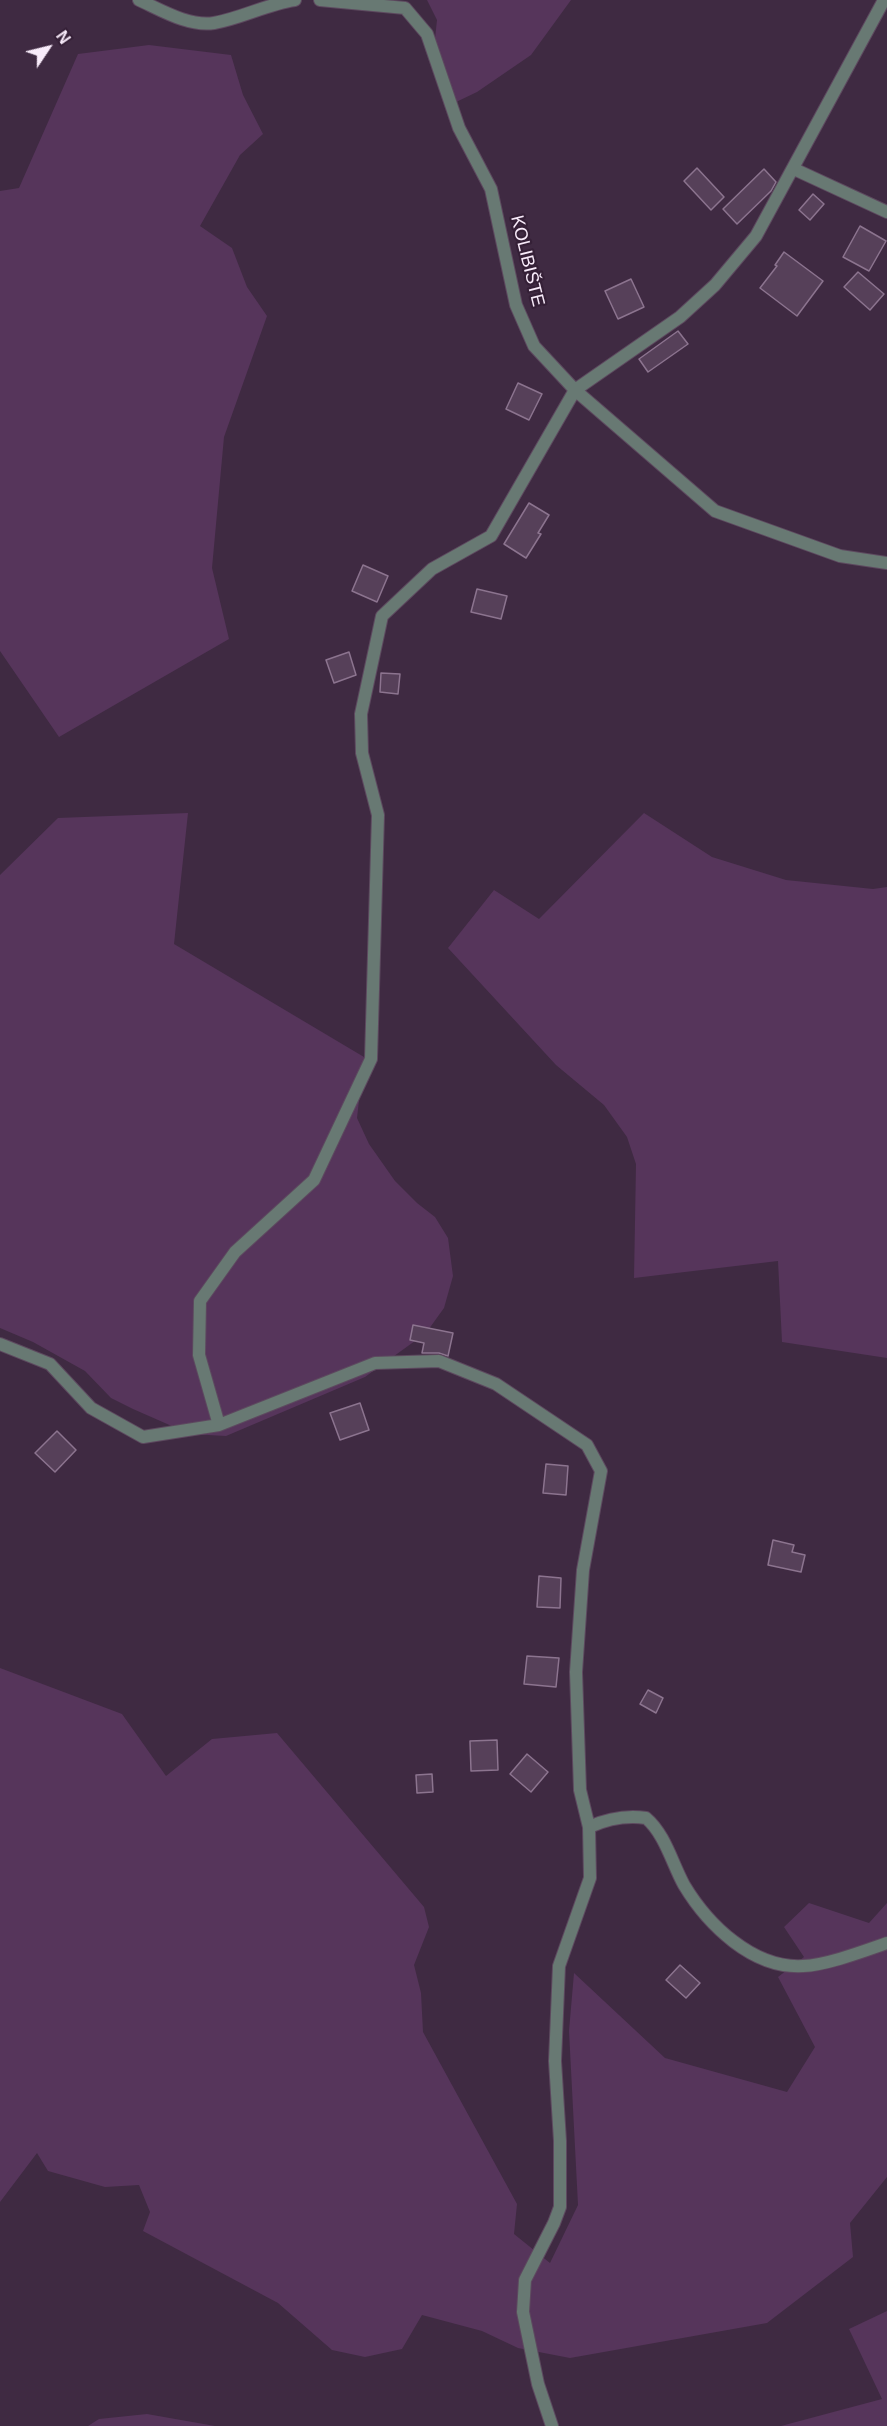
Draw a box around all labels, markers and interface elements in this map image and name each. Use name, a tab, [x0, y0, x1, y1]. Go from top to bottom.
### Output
north arrow	[18, 18, 78, 78]
text: N	[53, 28, 73, 47]
street label: KOLIBIŠTE	[505, 213, 549, 309]

